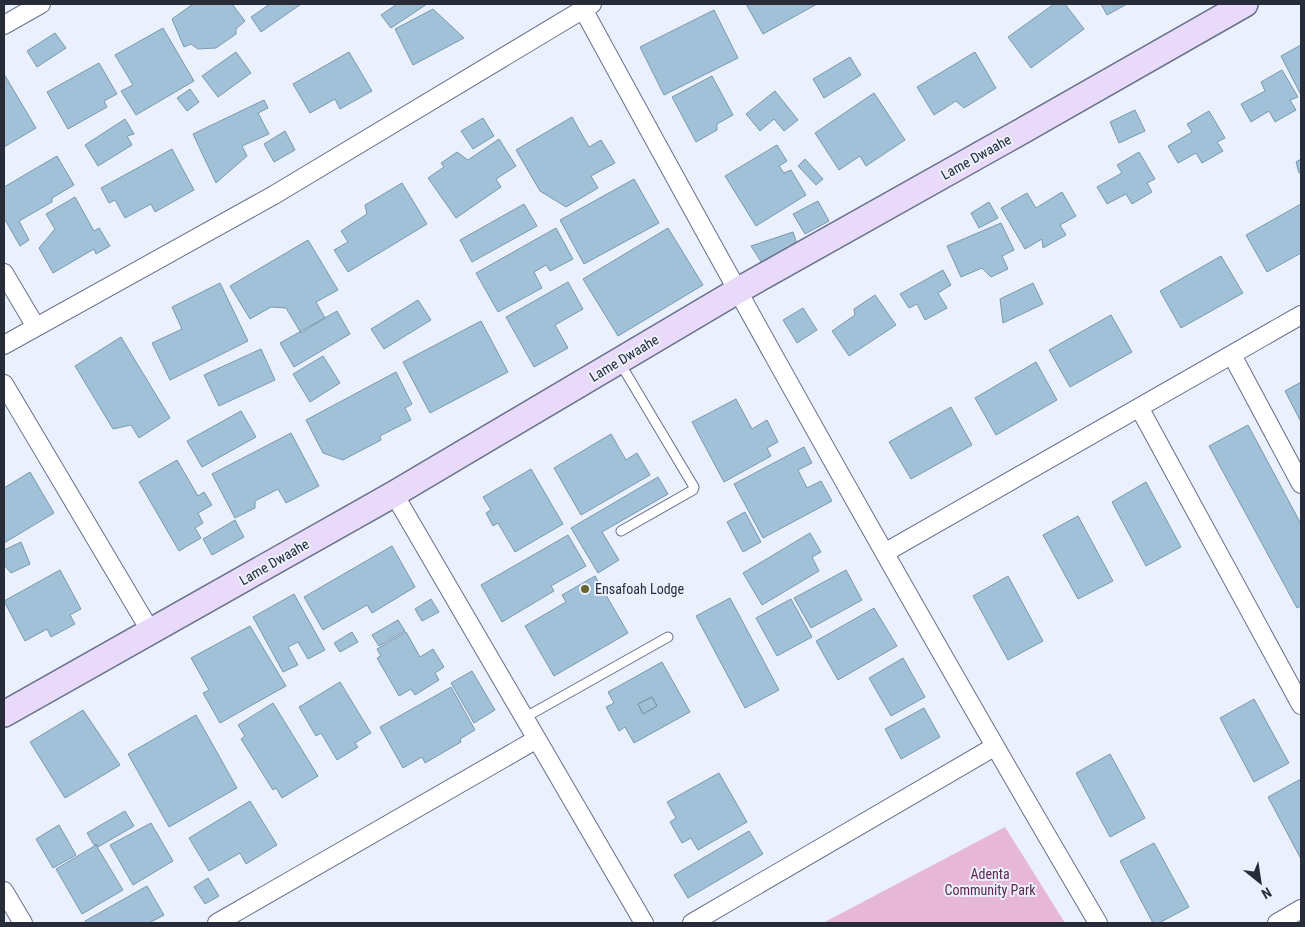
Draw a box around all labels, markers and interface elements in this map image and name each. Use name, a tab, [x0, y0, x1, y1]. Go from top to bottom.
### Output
street label: Lame Dwaahe	[938, 131, 1014, 183]
street label: Lame Dwaahe	[587, 331, 662, 385]
street label: Lame Dwaahe	[236, 535, 312, 588]
place label: Ensafoah Lodge	[595, 581, 685, 597]
marker: Ensafoah Lodge	[579, 583, 591, 595]
north arrow	[1235, 857, 1285, 907]
park label: Adenta Community Park	[945, 866, 1036, 898]
text: N	[1259, 884, 1274, 902]

